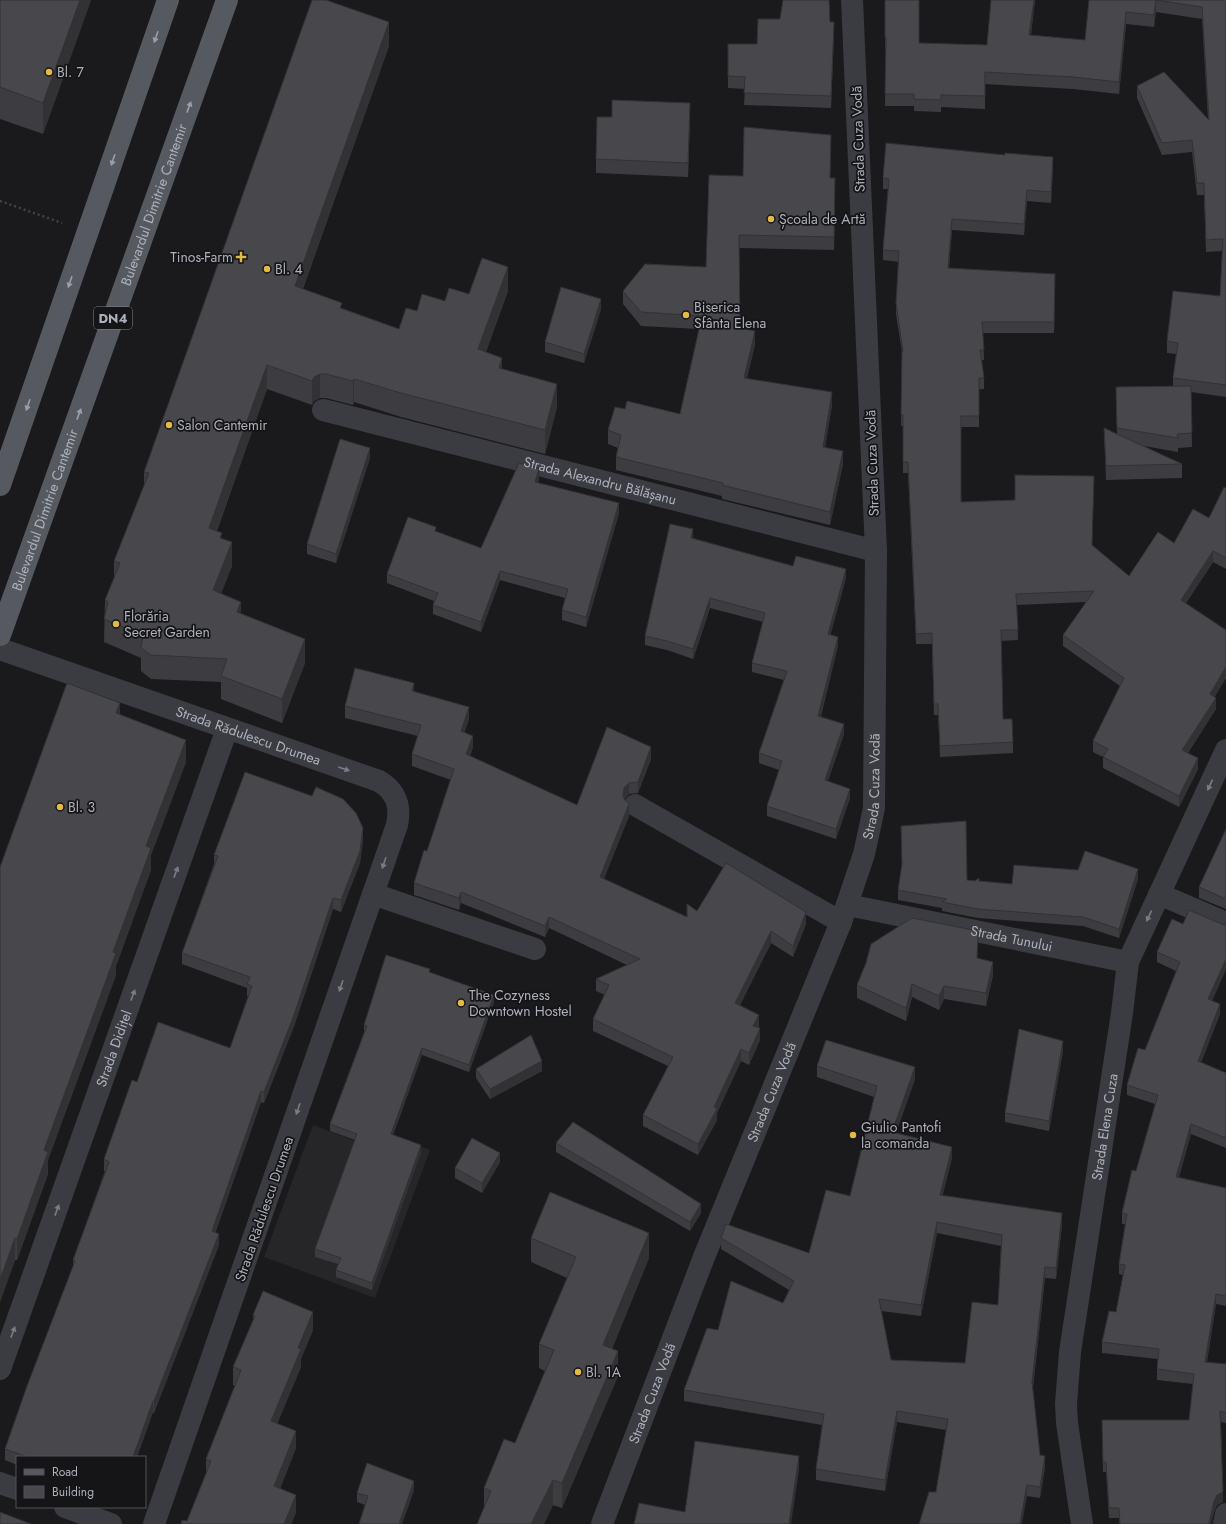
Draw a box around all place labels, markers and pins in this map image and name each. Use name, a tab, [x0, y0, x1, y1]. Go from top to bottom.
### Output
place label: Bl. 7	[57, 62, 84, 82]
marker: Bl. 7	[44, 67, 54, 77]
place label: Școala de Artă	[779, 209, 865, 230]
marker: Școala de Artă	[766, 214, 776, 224]
place label: Tinos-Farm	[170, 247, 233, 267]
marker: Tinos-Farm	[236, 252, 246, 262]
place label: Bl. 4	[275, 259, 303, 279]
marker: Bl. 4	[262, 264, 272, 274]
place label: Biserica Sfânta Elena	[694, 297, 766, 333]
marker: Biserica Sfânta Elena	[681, 310, 691, 320]
place label: Salon Cantemir	[177, 415, 268, 435]
marker: Salon Cantemir	[164, 420, 174, 430]
place label: Florăria Secret Garden	[124, 606, 210, 642]
marker: Florăria Secret Garden	[111, 619, 121, 629]
place label: Bl. 3	[68, 797, 95, 817]
marker: Bl. 3	[55, 802, 65, 812]
place label: The Cozyness Downtown Hostel	[469, 985, 572, 1021]
marker: The Cozyness Downtown Hostel	[456, 998, 466, 1008]
place label: Giulio Pantofi la comanda	[861, 1117, 942, 1153]
marker: Giulio Pantofi la comanda	[848, 1130, 858, 1140]
place label: Bl. 1A	[586, 1362, 622, 1382]
marker: Bl. 1A	[573, 1367, 583, 1377]

